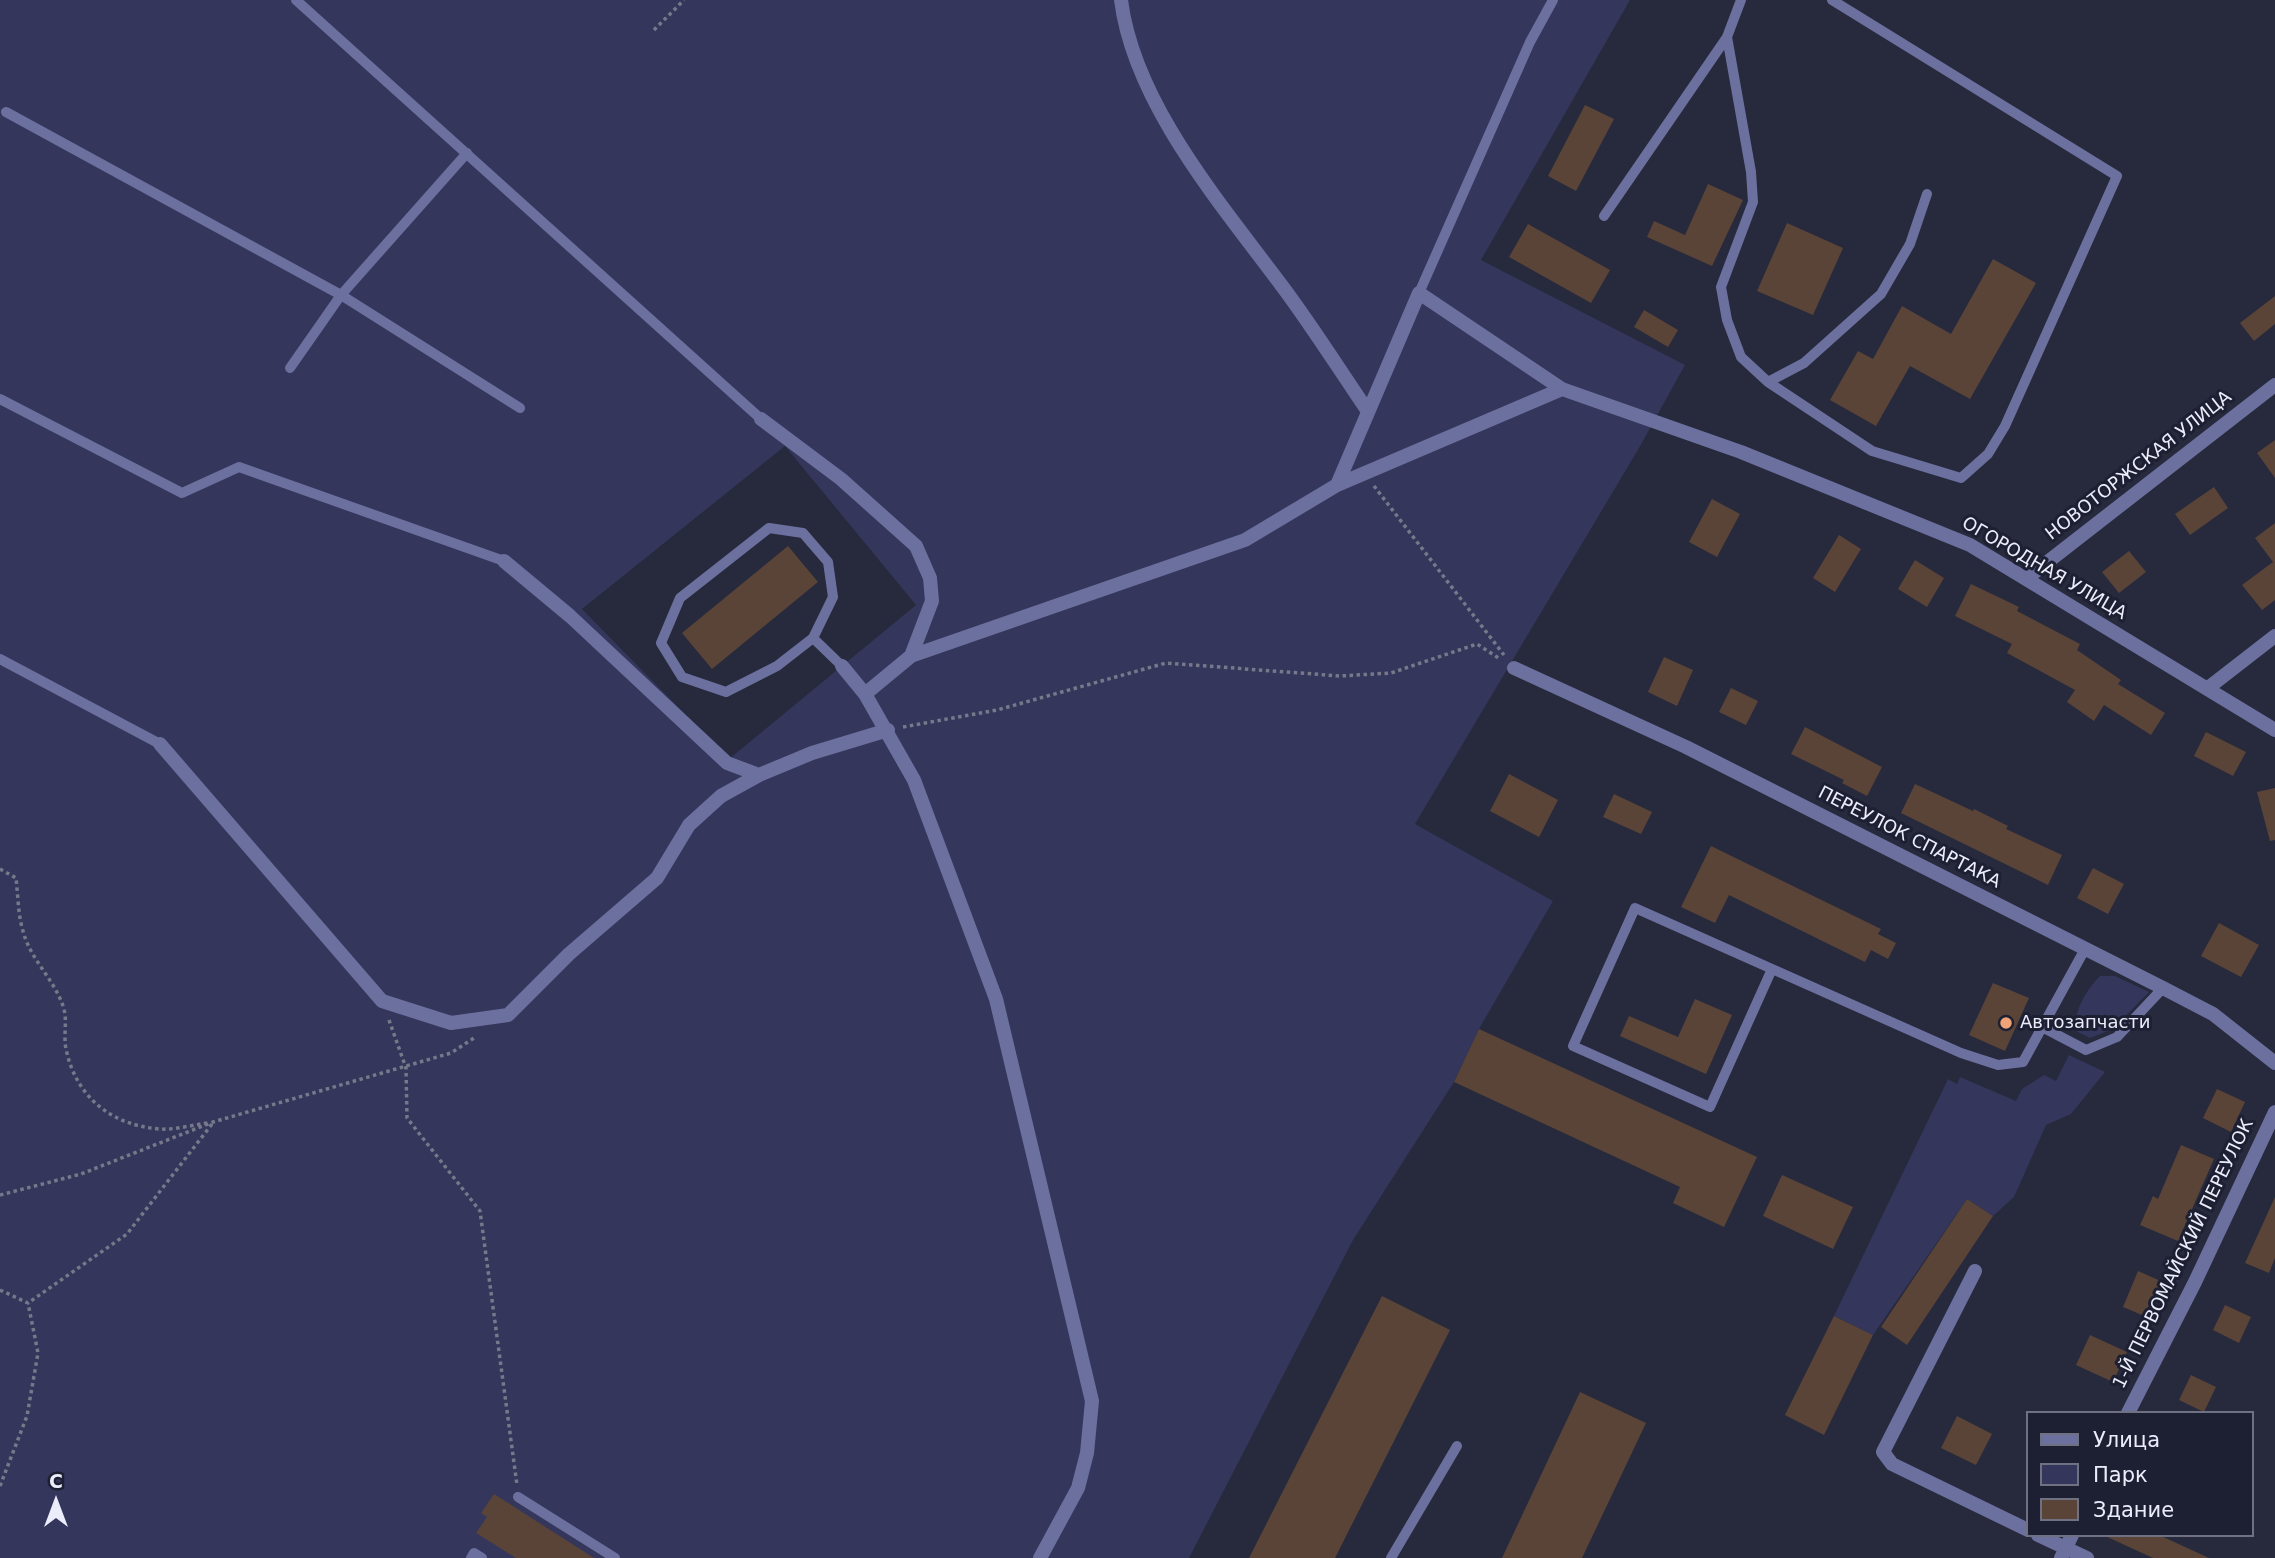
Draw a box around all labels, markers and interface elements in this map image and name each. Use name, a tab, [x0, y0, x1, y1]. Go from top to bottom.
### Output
street label: НОВОТОРЖСКАЯ УЛИЦА	[2042, 387, 2236, 545]
street label: ОГОРОДНАЯ УЛИЦА	[1958, 513, 2130, 625]
street label: ПЕРЕУЛОК СПАРТАКА	[1814, 783, 2004, 893]
place label: Автозапчасти	[2020, 1012, 2151, 1034]
marker: Автозапчасти	[1998, 1015, 2014, 1031]
street label: 1-Й ПЕРВОМАЙСКИЙ ПЕРЕУЛОК	[2109, 1116, 2259, 1392]
legend	[2026, 1411, 2254, 1537]
text: Улица	[2093, 1428, 2160, 1452]
text: Парк	[2093, 1463, 2148, 1487]
north arrow	[21, 1467, 91, 1537]
text: С	[49, 1470, 63, 1492]
text: Здание	[2093, 1498, 2174, 1522]

